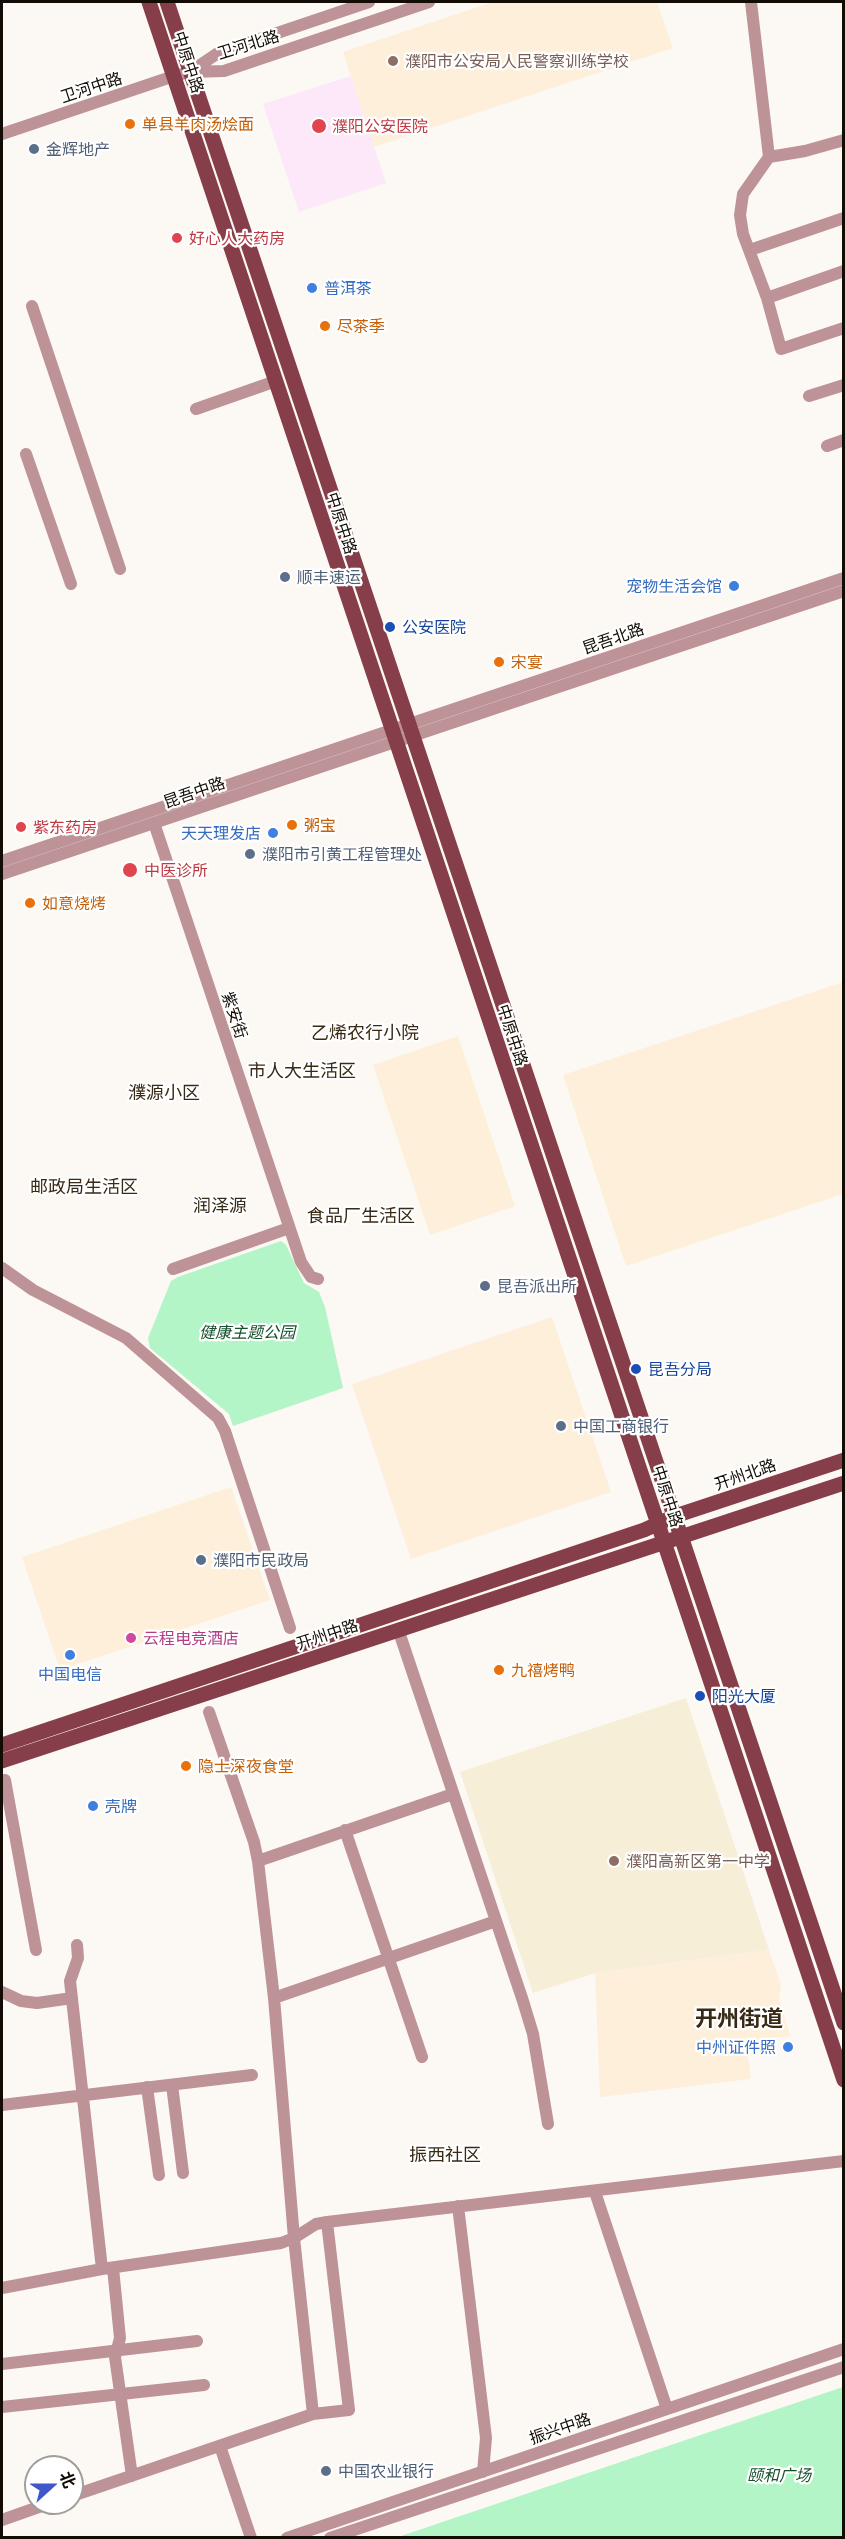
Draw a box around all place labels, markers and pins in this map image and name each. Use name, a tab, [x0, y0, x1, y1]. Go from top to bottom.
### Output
place label: 濮阳市公安局人民警察训练学校	[405, 51, 629, 71]
marker: 濮阳市公安局人民警察训练学校	[386, 54, 400, 68]
place label: 单县羊肉汤烩面	[142, 114, 254, 134]
place label: 濮阳公安医院	[332, 116, 428, 136]
marker: 单县羊肉汤烩面	[123, 117, 137, 131]
marker: 濮阳公安医院	[310, 117, 328, 135]
place label: 金辉地产	[46, 139, 110, 159]
marker: 金辉地产	[27, 142, 41, 156]
place label: 好心人大药房	[189, 228, 285, 248]
marker: 好心人大药房	[170, 231, 184, 245]
place label: 普洱茶	[324, 278, 372, 298]
marker: 普洱茶	[305, 281, 319, 295]
place label: 尽茶季	[337, 316, 385, 336]
marker: 尽茶季	[318, 319, 332, 333]
place label: 顺丰速运	[297, 567, 361, 587]
marker: 顺丰速运	[278, 570, 292, 584]
place label: 宠物生活会馆	[626, 576, 722, 596]
marker: 宠物生活会馆	[727, 579, 741, 593]
place label: 公安医院	[402, 617, 466, 637]
marker: 公安医院	[383, 620, 397, 634]
place label: 宋宴	[511, 652, 543, 672]
marker: 宋宴	[492, 655, 506, 669]
place label: 粥宝	[304, 815, 336, 835]
place label: 紫东药房	[33, 817, 97, 837]
marker: 粥宝	[285, 818, 299, 832]
marker: 紫东药房	[14, 820, 28, 834]
place label: 天天理发店	[181, 823, 261, 843]
marker: 天天理发店	[266, 826, 280, 840]
place label: 濮阳市引黄工程管理处	[262, 844, 422, 864]
marker: 濮阳市引黄工程管理处	[243, 847, 257, 861]
place label: 中医诊所	[144, 860, 208, 880]
marker: 中医诊所	[121, 861, 139, 879]
place label: 如意烧烤	[42, 893, 106, 913]
marker: 如意烧烤	[23, 896, 37, 910]
place label: 昆吾派出所	[497, 1276, 577, 1296]
marker: 昆吾派出所	[478, 1279, 492, 1293]
place label: 昆吾分局	[648, 1359, 712, 1379]
marker: 昆吾分局	[629, 1362, 643, 1376]
place label: 中国工商银行	[573, 1416, 669, 1436]
marker: 中国工商银行	[554, 1419, 568, 1433]
place label: 濮阳市民政局	[213, 1550, 309, 1570]
marker: 濮阳市民政局	[194, 1553, 208, 1567]
place label: 云程电竞酒店	[143, 1628, 239, 1648]
marker: 云程电竞酒店	[124, 1631, 138, 1645]
marker: 中国电信	[63, 1648, 77, 1662]
place label: 九禧烤鸭	[511, 1660, 575, 1680]
marker: 九禧烤鸭	[492, 1663, 506, 1677]
place label: 中国电信	[38, 1664, 102, 1684]
place label: 阳光大厦	[712, 1686, 776, 1706]
marker: 阳光大厦	[693, 1689, 707, 1703]
place label: 隐士深夜食堂	[198, 1756, 294, 1776]
marker: 隐士深夜食堂	[179, 1759, 193, 1773]
place label: 壳牌	[105, 1796, 137, 1816]
marker: 壳牌	[86, 1799, 100, 1813]
place label: 濮阳高新区第一中学	[626, 1851, 770, 1871]
marker: 濮阳高新区第一中学	[607, 1854, 621, 1868]
place label: 中州证件照	[696, 2037, 776, 2057]
marker: 中州证件照	[781, 2040, 795, 2054]
place label: 中国农业银行	[338, 2461, 434, 2481]
marker: 中国农业银行	[319, 2464, 333, 2478]

